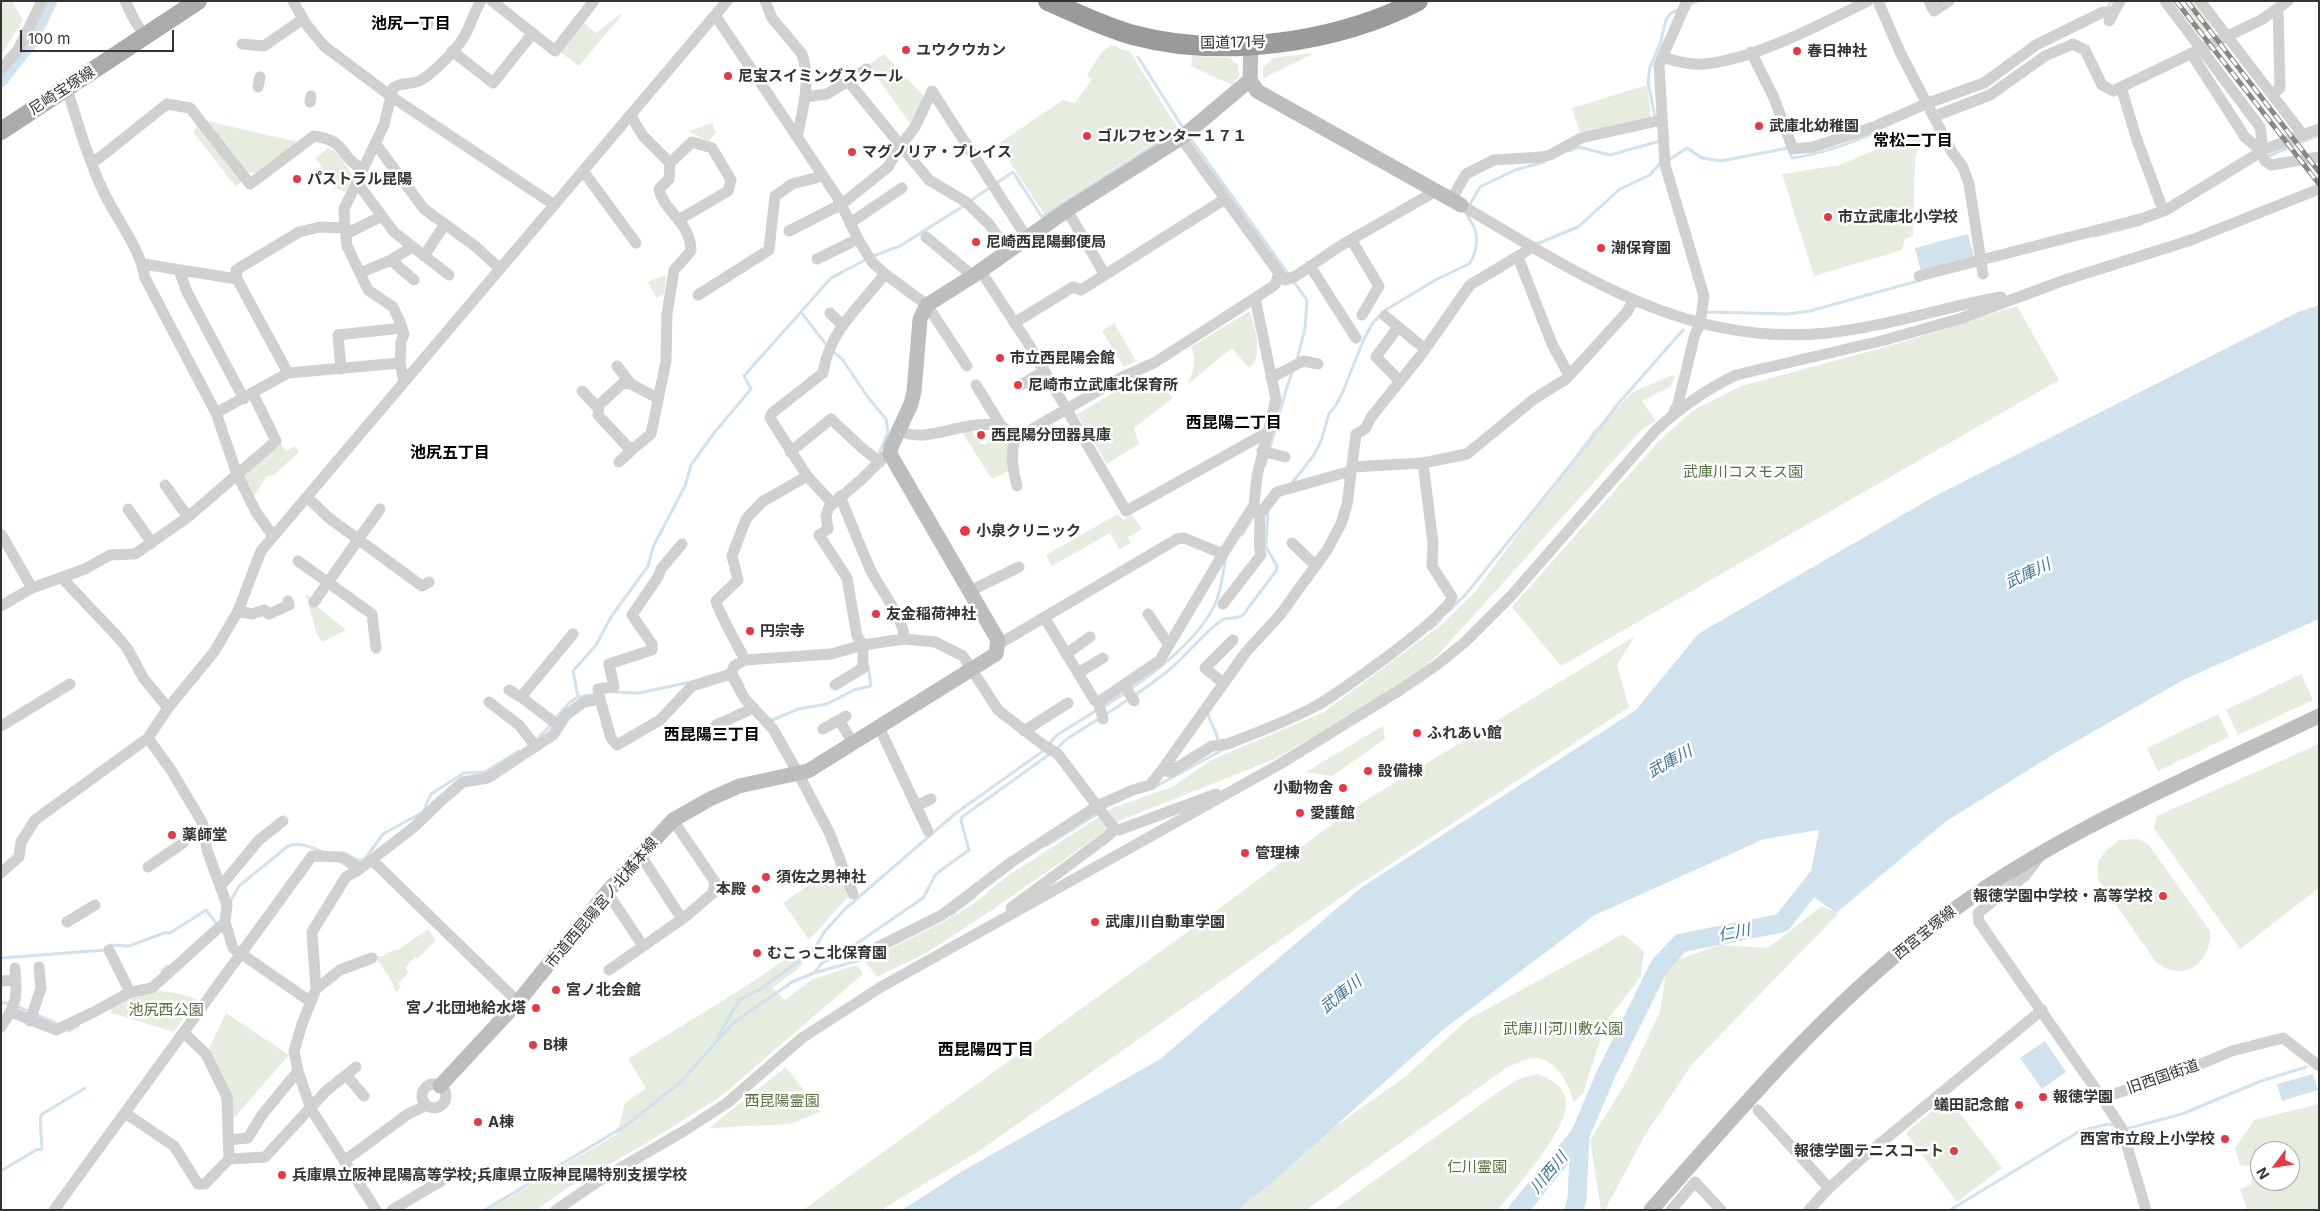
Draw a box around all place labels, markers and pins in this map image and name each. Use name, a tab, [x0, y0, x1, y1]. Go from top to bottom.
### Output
place label: ユウクウカン	[916, 41, 1006, 59]
place label: 春日神社	[1807, 42, 1867, 60]
marker: ユウクウカン	[900, 44, 912, 56]
marker: 春日神社	[1791, 45, 1803, 57]
place label: 尼宝スイミングスクール	[738, 67, 903, 85]
marker: 尼宝スイミングスクール	[722, 70, 734, 82]
place label: 武庫北幼稚園	[1769, 117, 1859, 135]
marker: 武庫北幼稚園	[1753, 120, 1765, 132]
place label: ゴルフセンター１７１	[1097, 127, 1247, 145]
marker: ゴルフセンター１７１	[1081, 130, 1093, 142]
place label: マグノリア・プレイス	[862, 143, 1012, 161]
marker: マグノリア・プレイス	[846, 146, 858, 158]
place label: パストラル昆陽	[307, 170, 412, 188]
marker: パストラル昆陽	[291, 173, 303, 185]
place label: 市立武庫北小学校	[1838, 208, 1958, 226]
marker: 市立武庫北小学校	[1822, 211, 1834, 223]
place label: 尼崎西昆陽郵便局	[986, 233, 1106, 251]
marker: 尼崎西昆陽郵便局	[970, 236, 982, 248]
place label: 潮保育園	[1611, 239, 1671, 257]
marker: 潮保育園	[1595, 242, 1607, 254]
place label: 市立西昆陽会館	[1010, 349, 1115, 367]
marker: 市立西昆陽会館	[994, 352, 1006, 364]
place label: 尼崎市立武庫北保育所	[1028, 376, 1178, 394]
marker: 尼崎市立武庫北保育所	[1012, 379, 1024, 391]
place label: 西昆陽分団器具庫	[991, 426, 1111, 444]
marker: 西昆陽分団器具庫	[975, 429, 987, 441]
place label: 小泉クリニック	[976, 522, 1081, 540]
marker: 小泉クリニック	[958, 524, 972, 538]
place label: 友金稲荷神社	[886, 605, 976, 623]
marker: 友金稲荷神社	[870, 608, 882, 620]
place label: 円宗寺	[760, 622, 805, 640]
marker: 円宗寺	[744, 625, 756, 637]
place label: ふれあい館	[1427, 724, 1502, 742]
marker: ふれあい館	[1411, 727, 1423, 739]
place label: 設備棟	[1378, 762, 1423, 780]
marker: 設備棟	[1362, 765, 1374, 777]
place label: 小動物舍	[1273, 779, 1333, 797]
marker: 小動物舍	[1337, 782, 1349, 794]
place label: 愛護館	[1310, 804, 1355, 822]
marker: 愛護館	[1294, 807, 1306, 819]
place label: 薬師堂	[182, 826, 227, 844]
marker: 薬師堂	[166, 829, 178, 841]
place label: 管理棟	[1255, 844, 1300, 862]
marker: 管理棟	[1239, 847, 1251, 859]
place label: 須佐之男神社	[776, 868, 866, 886]
marker: 須佐之男神社	[760, 871, 772, 883]
place label: 本殿	[716, 880, 746, 898]
marker: 本殿	[750, 883, 762, 895]
place label: 報徳学園中学校・高等学校	[1973, 887, 2153, 905]
marker: 報徳学園中学校・高等学校	[2157, 890, 2169, 902]
place label: 武庫川自動車学園	[1105, 913, 1225, 931]
marker: 武庫川自動車学園	[1089, 916, 1101, 928]
place label: むこっこ北保育園	[767, 944, 887, 962]
marker: むこっこ北保育園	[751, 947, 763, 959]
place label: 宮ノ北会館	[566, 981, 641, 999]
marker: 宮ノ北会館	[550, 984, 562, 996]
place label: 宮ノ北団地給水塔	[406, 999, 526, 1017]
marker: 宮ノ北団地給水塔	[530, 1002, 542, 1014]
place label: B棟	[543, 1036, 568, 1054]
marker: B棟	[527, 1039, 539, 1051]
place label: 報徳学園	[2053, 1088, 2113, 1106]
marker: 報徳学園	[2037, 1091, 2049, 1103]
place label: 蟻田記念館	[1934, 1096, 2009, 1114]
marker: 蟻田記念館	[2013, 1099, 2025, 1111]
place label: A棟	[488, 1113, 514, 1131]
marker: A棟	[472, 1116, 484, 1128]
place label: 西宮市立段上小学校	[2080, 1130, 2215, 1148]
marker: 西宮市立段上小学校	[2219, 1133, 2231, 1145]
place label: 報徳学園テニスコート	[1794, 1142, 1944, 1160]
marker: 報徳学園テニスコート	[1948, 1145, 1960, 1157]
place label: 兵庫県立阪神昆陽高等学校;兵庫県立阪神昆陽特別支援学校	[292, 1166, 687, 1184]
marker: 兵庫県立阪神昆陽高等学校;兵庫県立阪神昆陽特別支援学校	[276, 1169, 288, 1181]

